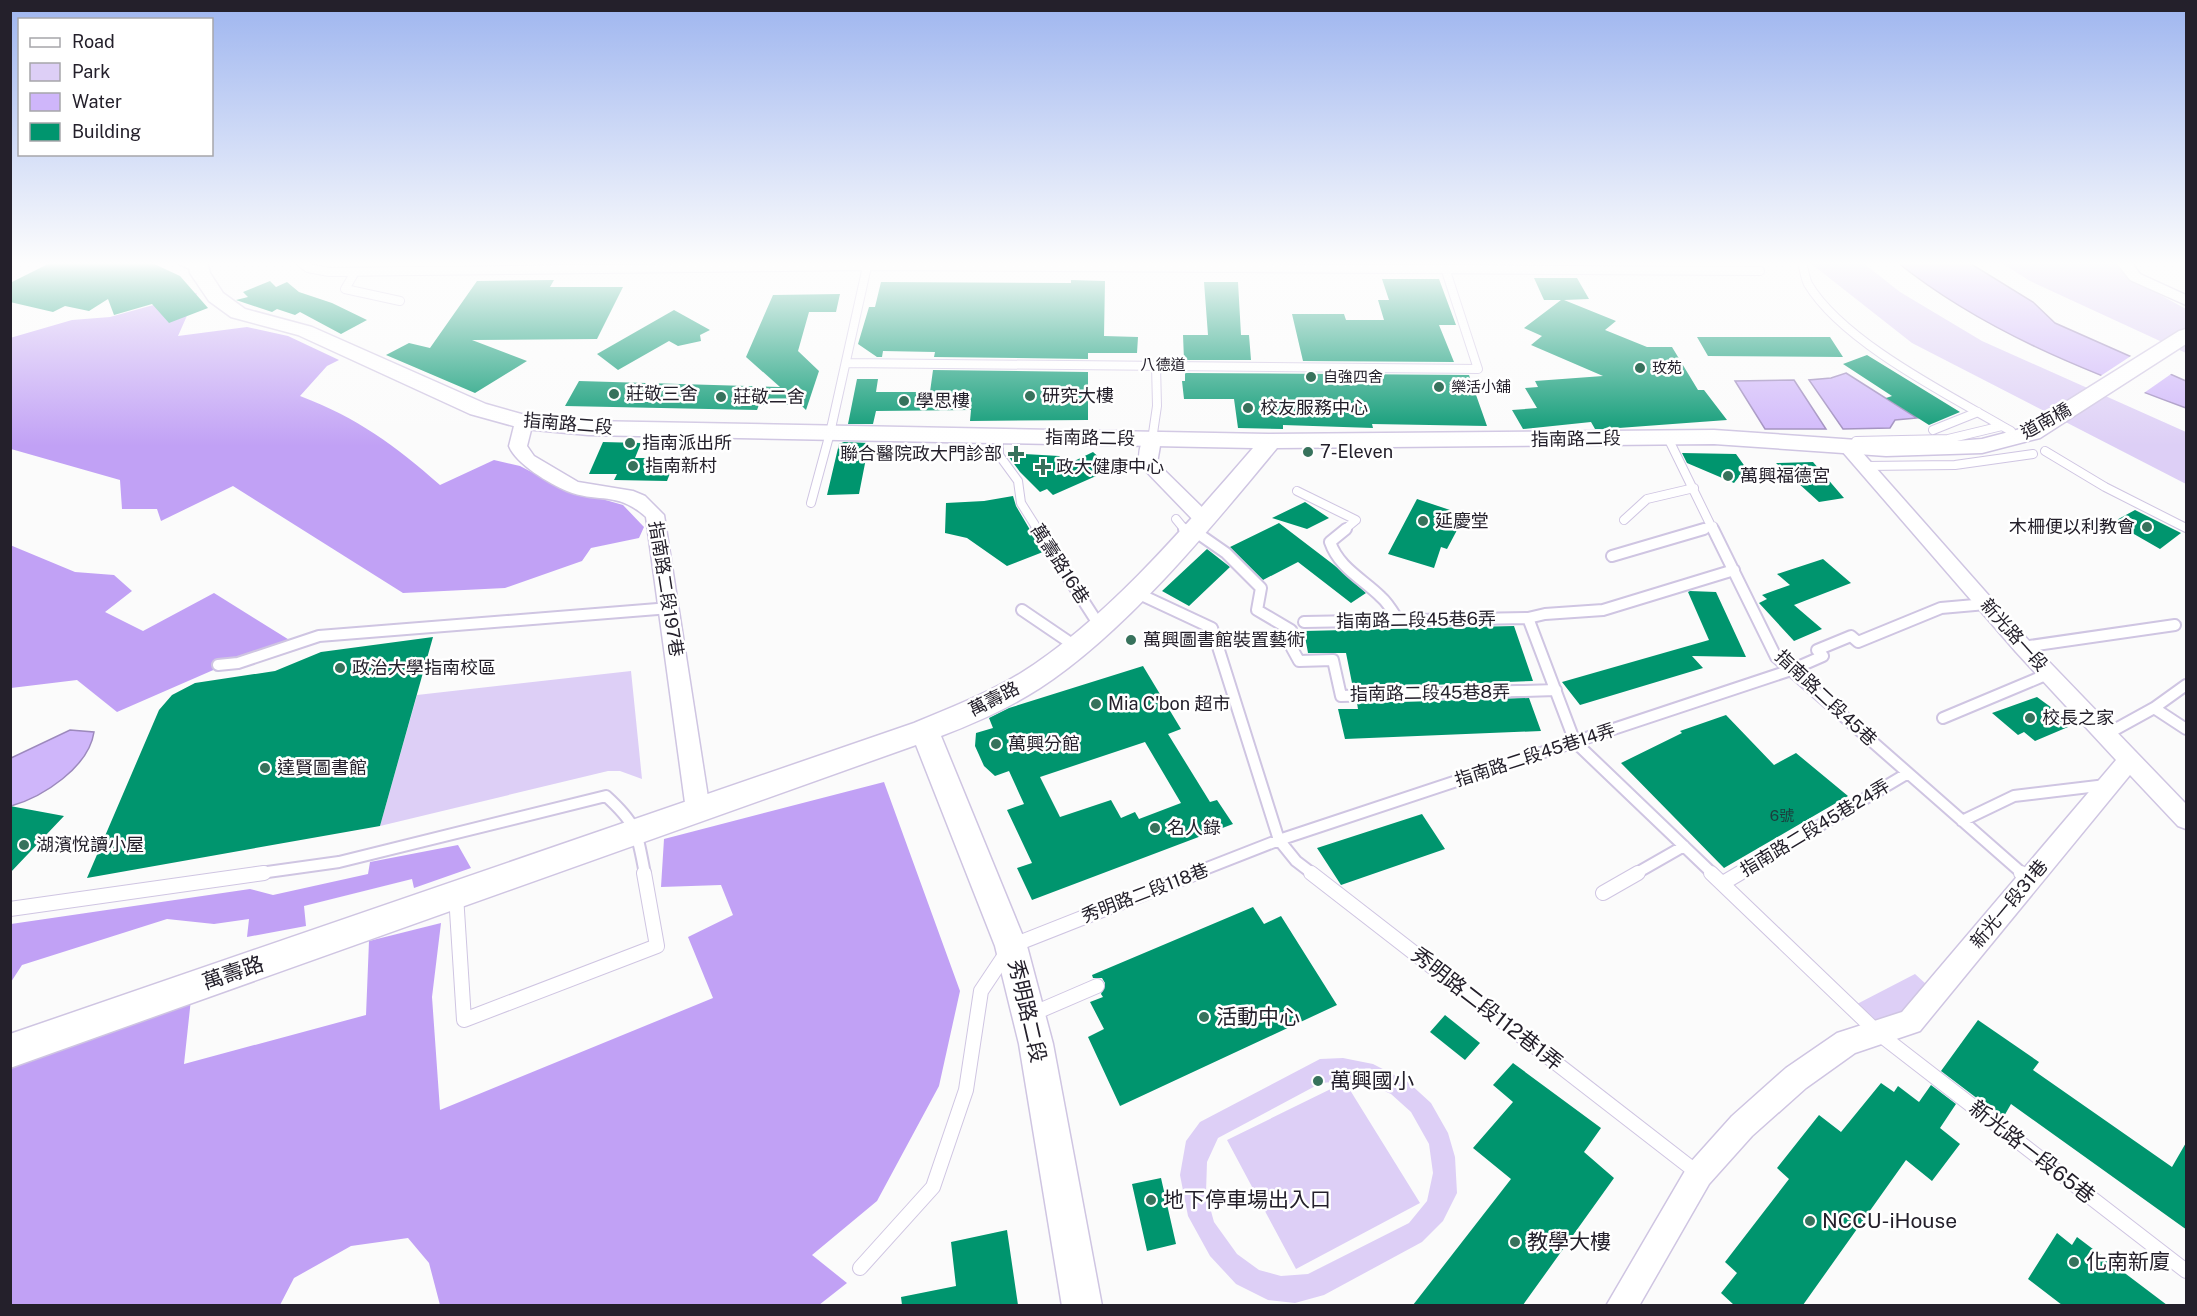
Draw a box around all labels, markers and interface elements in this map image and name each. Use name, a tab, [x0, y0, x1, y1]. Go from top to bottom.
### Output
legend	[18, 18, 213, 156]
text: Road	[72, 31, 115, 52]
text: Park	[72, 61, 110, 82]
text: Water	[72, 91, 122, 112]
text: Building	[72, 121, 141, 142]
street label: 八德道	[1140, 356, 1186, 373]
place label: 玫苑	[1652, 359, 1682, 376]
marker: 玫苑	[1633, 361, 1647, 375]
place label: 自強四舍	[1323, 368, 1383, 385]
marker: 自強四舍	[1304, 370, 1318, 384]
place label: 樂活小舖	[1451, 378, 1511, 395]
marker: 樂活小舖	[1432, 380, 1446, 394]
place label: 莊敬三舍	[626, 383, 698, 404]
place label: 研究大樓	[1042, 385, 1114, 406]
place label: 莊敬二舍	[733, 386, 805, 407]
marker: 莊敬三舍	[607, 387, 621, 401]
marker: 研究大樓	[1023, 389, 1037, 403]
marker: 莊敬二舍	[714, 390, 728, 404]
place label: 學思樓	[916, 390, 970, 411]
marker: 學思樓	[897, 394, 911, 408]
place label: 校友服務中心	[1260, 397, 1368, 418]
street label: 道南橋	[2017, 398, 2074, 443]
marker: 校友服務中心	[1241, 401, 1255, 415]
street label: 指南路二段	[522, 409, 614, 438]
street label: 指南路二段	[1045, 426, 1135, 449]
street label: 指南路二段	[1531, 427, 1621, 450]
place label: 指南派出所	[642, 432, 732, 453]
marker: 指南派出所	[623, 436, 637, 450]
place label: 7-Eleven	[1320, 441, 1393, 462]
place label: 聯合醫院政大門診部	[840, 443, 1002, 464]
marker: 聯合醫院政大門診部	[1007, 445, 1025, 463]
marker: 7-Eleven	[1301, 445, 1315, 459]
place label: 指南新村	[645, 455, 717, 476]
place label: 政大健康中心	[1056, 456, 1164, 477]
marker: 政大健康中心	[1034, 458, 1052, 476]
marker: 指南新村	[626, 459, 640, 473]
place label: 萬興福德宮	[1740, 465, 1830, 486]
marker: 萬興福德宮	[1721, 469, 1735, 483]
place label: 延慶堂	[1435, 510, 1489, 531]
marker: 延慶堂	[1416, 514, 1430, 528]
place label: 木柵便以利教會	[2009, 516, 2135, 537]
street label: 指南路二段197巷	[645, 520, 688, 658]
street label: 萬壽路16巷	[1027, 520, 1094, 607]
marker: 木柵便以利教會	[2140, 520, 2154, 534]
street label: 新光路一段	[1976, 594, 2052, 675]
street label: 指南路二段45巷6弄	[1336, 608, 1496, 631]
place label: 萬興圖書館裝置藝術	[1143, 629, 1305, 650]
marker: 萬興圖書館裝置藝術	[1124, 633, 1138, 647]
street label: 指南路二段45巷	[1771, 645, 1881, 750]
place label: 政治大學指南校區	[352, 657, 496, 678]
marker: 政治大學指南校區	[333, 661, 347, 675]
street label: 萬壽路	[965, 677, 1023, 720]
street label: 指南路二段45巷8弄	[1350, 681, 1510, 704]
place label: Mia C'bon 超市	[1108, 693, 1230, 714]
marker: Mia C'bon 超市	[1089, 697, 1103, 711]
place label: 校長之家	[2042, 707, 2114, 728]
marker: 校長之家	[2023, 711, 2037, 725]
street label: 指南路二段45巷14弄	[1452, 719, 1618, 790]
place label: 萬興分館	[1008, 733, 1080, 754]
marker: 萬興分館	[989, 737, 1003, 751]
place label: 達賢圖書館	[277, 757, 367, 778]
marker: 達賢圖書館	[258, 761, 272, 775]
street label: 指南路二段45巷24弄	[1736, 775, 1893, 881]
house number: 6號	[1770, 807, 1794, 824]
place label: 名人錄	[1167, 817, 1221, 838]
marker: 名人錄	[1148, 821, 1162, 835]
place label: 湖濱悅讀小屋	[36, 834, 144, 855]
marker: 湖濱悅讀小屋	[17, 838, 31, 852]
street label: 新光一段31巷	[1966, 855, 2052, 952]
street label: 秀明路二段118巷	[1078, 859, 1211, 926]
street label: 秀明路二段112巷1弄	[1407, 942, 1568, 1075]
street label: 萬壽路	[199, 950, 267, 995]
street label: 秀明路二段	[1003, 957, 1051, 1065]
place label: 活動中心	[1216, 1004, 1300, 1029]
marker: 活動中心	[1197, 1010, 1211, 1024]
place label: 萬興國小	[1330, 1068, 1414, 1093]
marker: 萬興國小	[1311, 1074, 1325, 1088]
street label: 新光路一段65巷	[1965, 1095, 2100, 1208]
place label: 地下停車場出入口	[1163, 1187, 1331, 1212]
marker: 地下停車場出入口	[1144, 1193, 1158, 1207]
place label: NCCU-iHouse	[1822, 1208, 1957, 1233]
marker: NCCU-iHouse	[1803, 1214, 1817, 1228]
place label: 教學大樓	[1527, 1229, 1611, 1254]
marker: 教學大樓	[1508, 1235, 1522, 1249]
place label: 化南新廈	[2086, 1249, 2170, 1274]
marker: 化南新廈	[2067, 1255, 2081, 1269]

